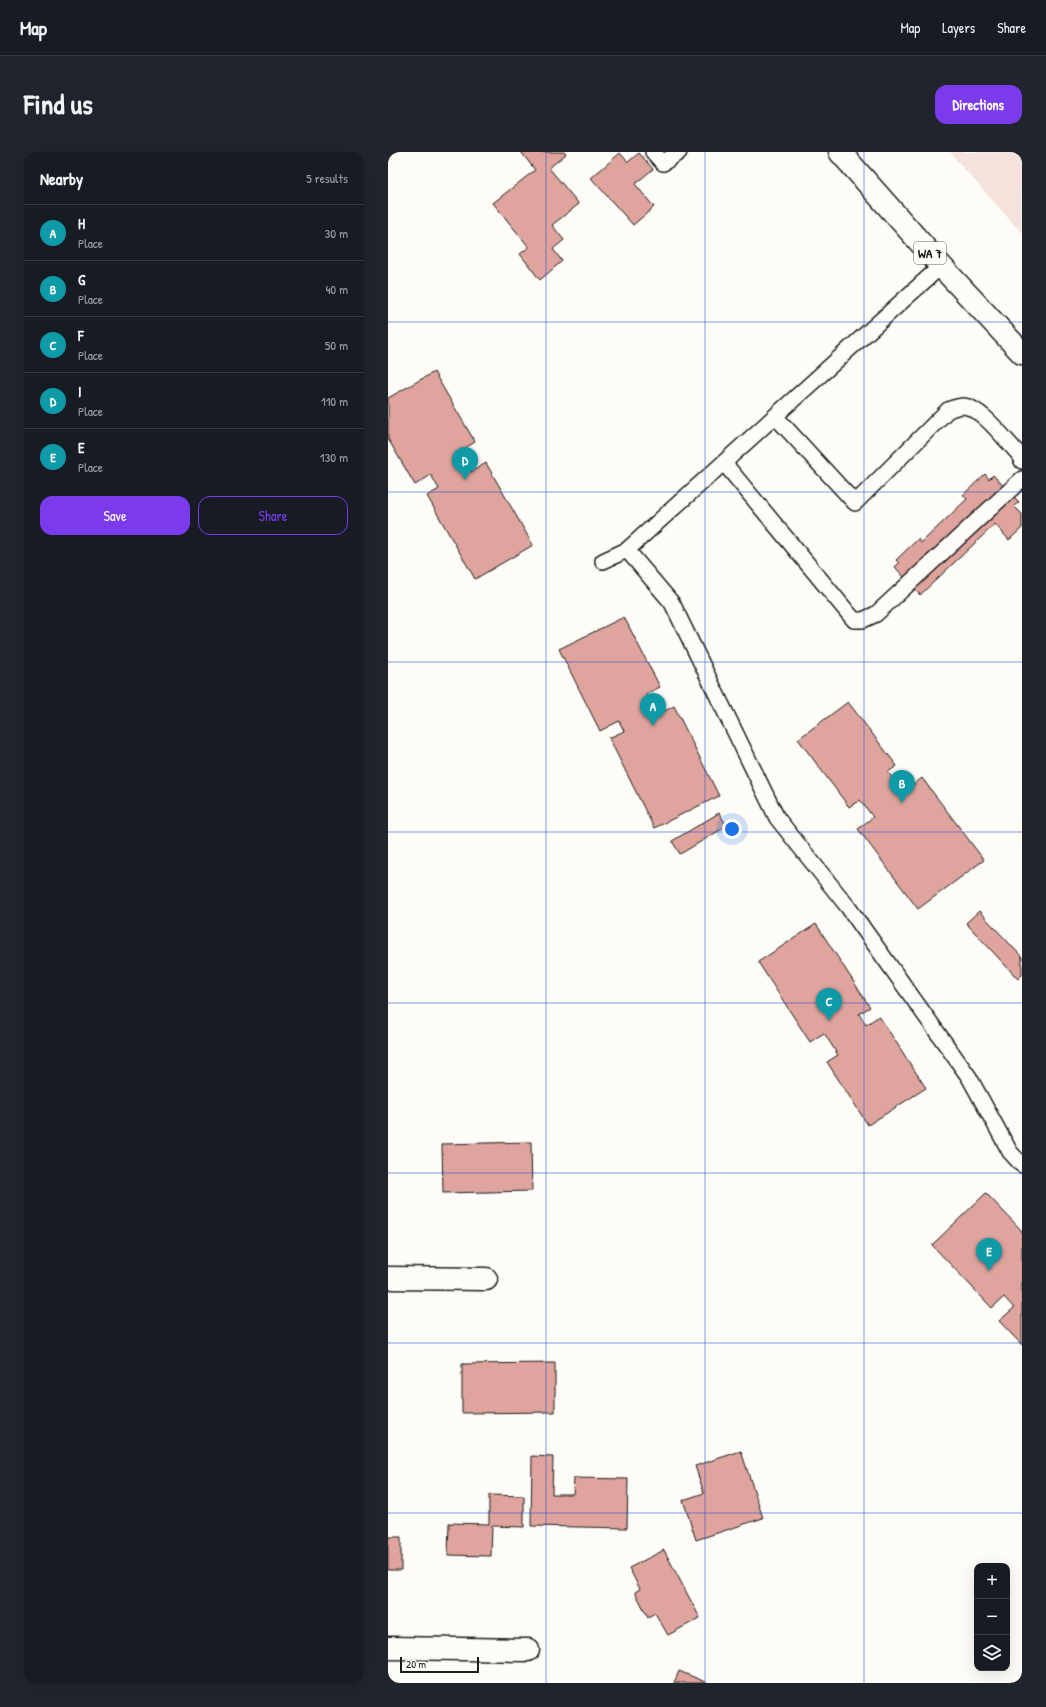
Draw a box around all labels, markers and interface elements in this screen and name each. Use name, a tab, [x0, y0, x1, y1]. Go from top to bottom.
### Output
text: Map	[20, 15, 47, 41]
text: Map	[900, 18, 920, 37]
text: Layers	[942, 18, 975, 37]
text: Share	[997, 18, 1026, 37]
text: Find us	[24, 85, 93, 123]
button: Directions	[935, 85, 1022, 124]
text: Nearby	[40, 167, 83, 190]
text: 5 results	[306, 169, 348, 187]
text: H	[78, 213, 85, 234]
text: A	[50, 224, 56, 242]
text: 30 m	[325, 224, 348, 242]
text: Place	[78, 234, 103, 252]
road number: WA 7	[914, 242, 946, 264]
text: G	[78, 269, 85, 290]
text: B	[50, 280, 56, 298]
text: 40 m	[325, 280, 348, 298]
text: Place	[78, 290, 103, 308]
text: F	[78, 325, 84, 346]
text: C	[49, 336, 57, 354]
text: 50 m	[325, 336, 348, 354]
text: Place	[78, 346, 103, 364]
text: I	[78, 381, 82, 402]
text: D	[50, 392, 56, 410]
text: 110 m	[321, 392, 348, 410]
text: Place	[78, 402, 103, 420]
text: E	[78, 437, 85, 458]
pin: D	[452, 447, 478, 480]
text: E	[50, 448, 56, 466]
text: 130 m	[320, 448, 348, 466]
text: Place	[78, 458, 103, 476]
button: Save	[40, 496, 190, 535]
button: Share	[198, 496, 348, 535]
pin: A	[640, 693, 666, 726]
pin: B	[889, 770, 915, 803]
your location	[722, 819, 742, 839]
pin: C	[816, 988, 842, 1021]
pin: E	[976, 1238, 1002, 1271]
map controls	[974, 1563, 1010, 1671]
button: +	[974, 1563, 1010, 1599]
button: −	[974, 1599, 1010, 1635]
button: layers	[974, 1635, 1010, 1671]
scale bar	[400, 1655, 479, 1674]
text: 20 m	[406, 1657, 426, 1671]

